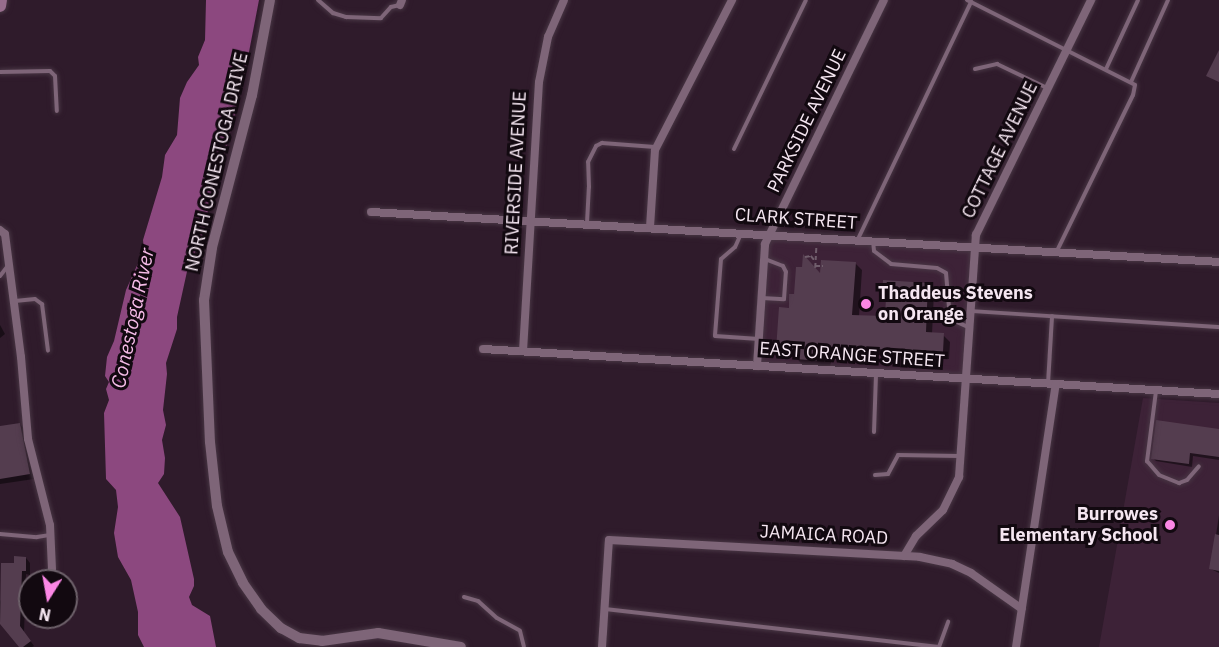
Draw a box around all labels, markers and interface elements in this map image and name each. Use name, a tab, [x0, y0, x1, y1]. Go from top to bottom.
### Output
street label: PARKSIDE AVENUE	[763, 46, 851, 196]
street label: NORTH CONESTOGA DRIVE	[181, 50, 253, 274]
street label: COTTAGE AVENUE	[958, 78, 1042, 222]
street label: RIVERSIDE AVENUE	[501, 91, 531, 255]
street label: CLARK STREET	[734, 204, 858, 234]
water label: Conestoga River	[105, 246, 159, 390]
place label: Thaddeus Stevens on Orange	[878, 283, 1033, 326]
marker: Thaddeus Stevens on Orange	[859, 297, 873, 311]
street label: EAST ORANGE STREET	[759, 338, 945, 372]
place label: Burrowes Elementary School	[999, 504, 1158, 546]
marker: Burrowes Elementary School	[1163, 518, 1177, 532]
street label: JAMAICA ROAD	[759, 521, 889, 549]
north arrow	[18, 569, 78, 629]
text: N	[37, 604, 53, 626]

